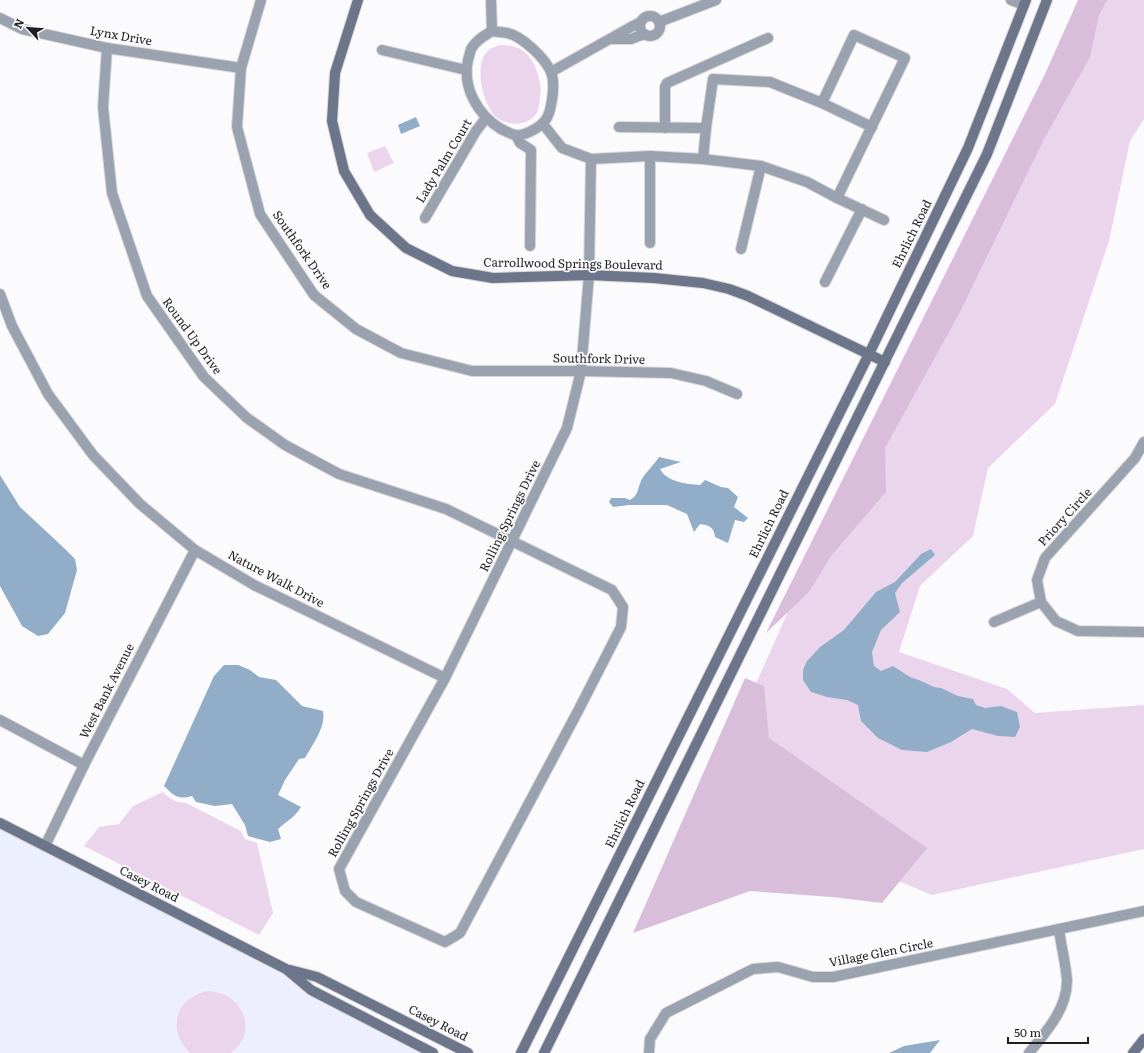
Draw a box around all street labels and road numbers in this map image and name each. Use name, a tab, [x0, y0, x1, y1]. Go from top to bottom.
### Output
street label: Lynx Drive	[89, 21, 153, 49]
street label: Lady Palm Court	[411, 115, 476, 206]
street label: Ehrlich Road	[887, 196, 936, 271]
street label: Southfork Drive	[269, 206, 337, 292]
street label: Carrollwood Springs Boulevard	[483, 252, 664, 274]
street label: Round Up Drive	[159, 293, 227, 378]
street label: Southfork Drive	[553, 348, 645, 368]
street label: Rolling Springs Drive	[474, 457, 544, 574]
street label: Priory Circle	[1033, 483, 1095, 549]
street label: Ehrlich Road	[744, 486, 793, 561]
street label: Nature Walk Drive	[225, 545, 328, 611]
street label: West Bank Avenue	[74, 640, 138, 741]
street label: Rolling Springs Drive	[323, 745, 398, 860]
street label: Ehrlich Road	[600, 776, 649, 851]
street label: Casey Road	[117, 860, 183, 906]
street label: Village Glen Circle	[827, 933, 934, 971]
street label: Casey Road	[406, 999, 472, 1045]

